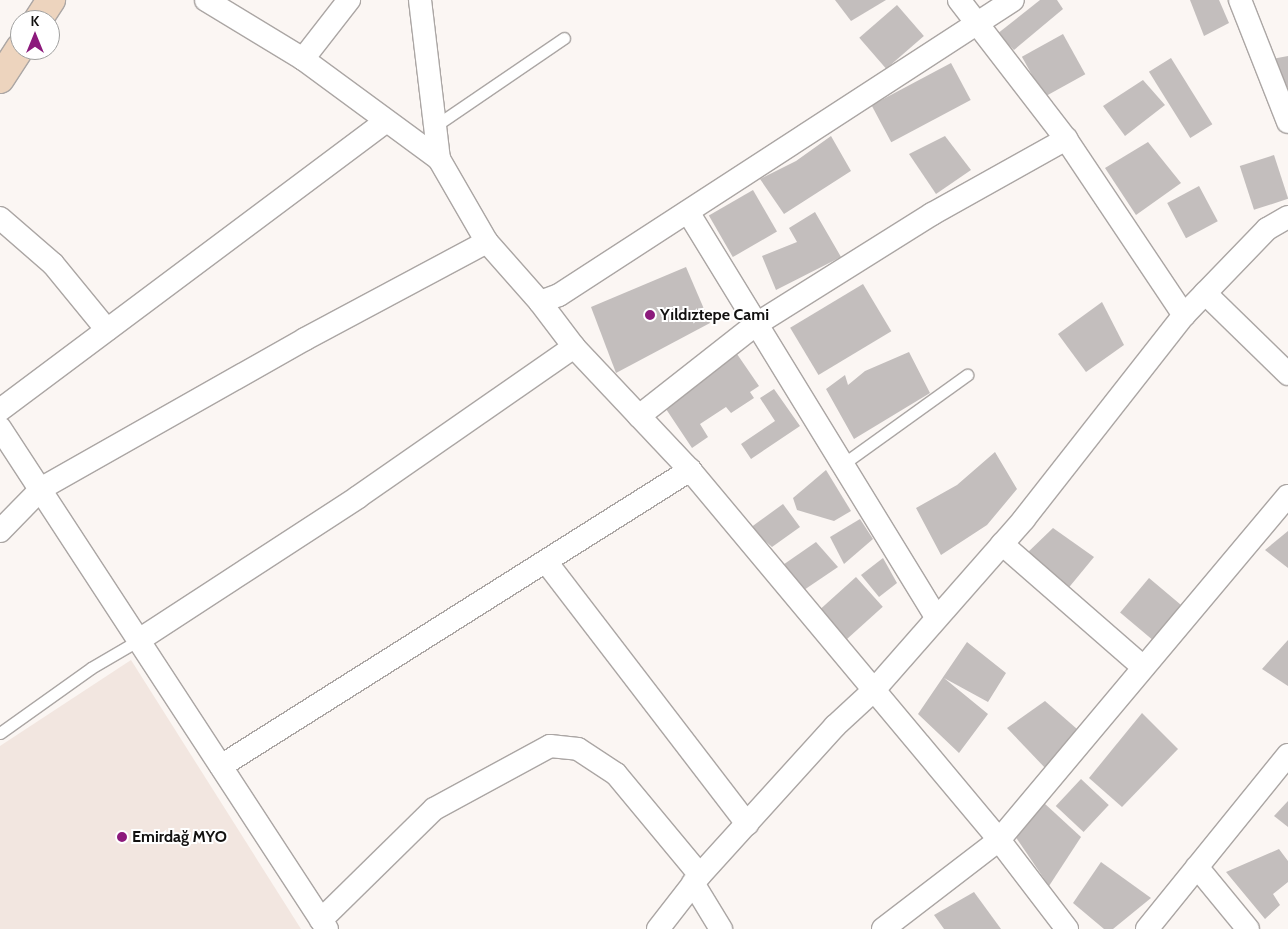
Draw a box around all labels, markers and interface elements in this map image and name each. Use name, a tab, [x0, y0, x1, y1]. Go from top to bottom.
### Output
north arrow	[10, 10, 60, 60]
text: K	[31, 12, 39, 30]
place label: Yıldıztepe Cami	[660, 305, 769, 325]
marker: Yıldıztepe Cami	[644, 309, 656, 321]
place label: Emirdağ MYO	[132, 827, 227, 847]
marker: Emirdağ MYO	[116, 831, 128, 843]

